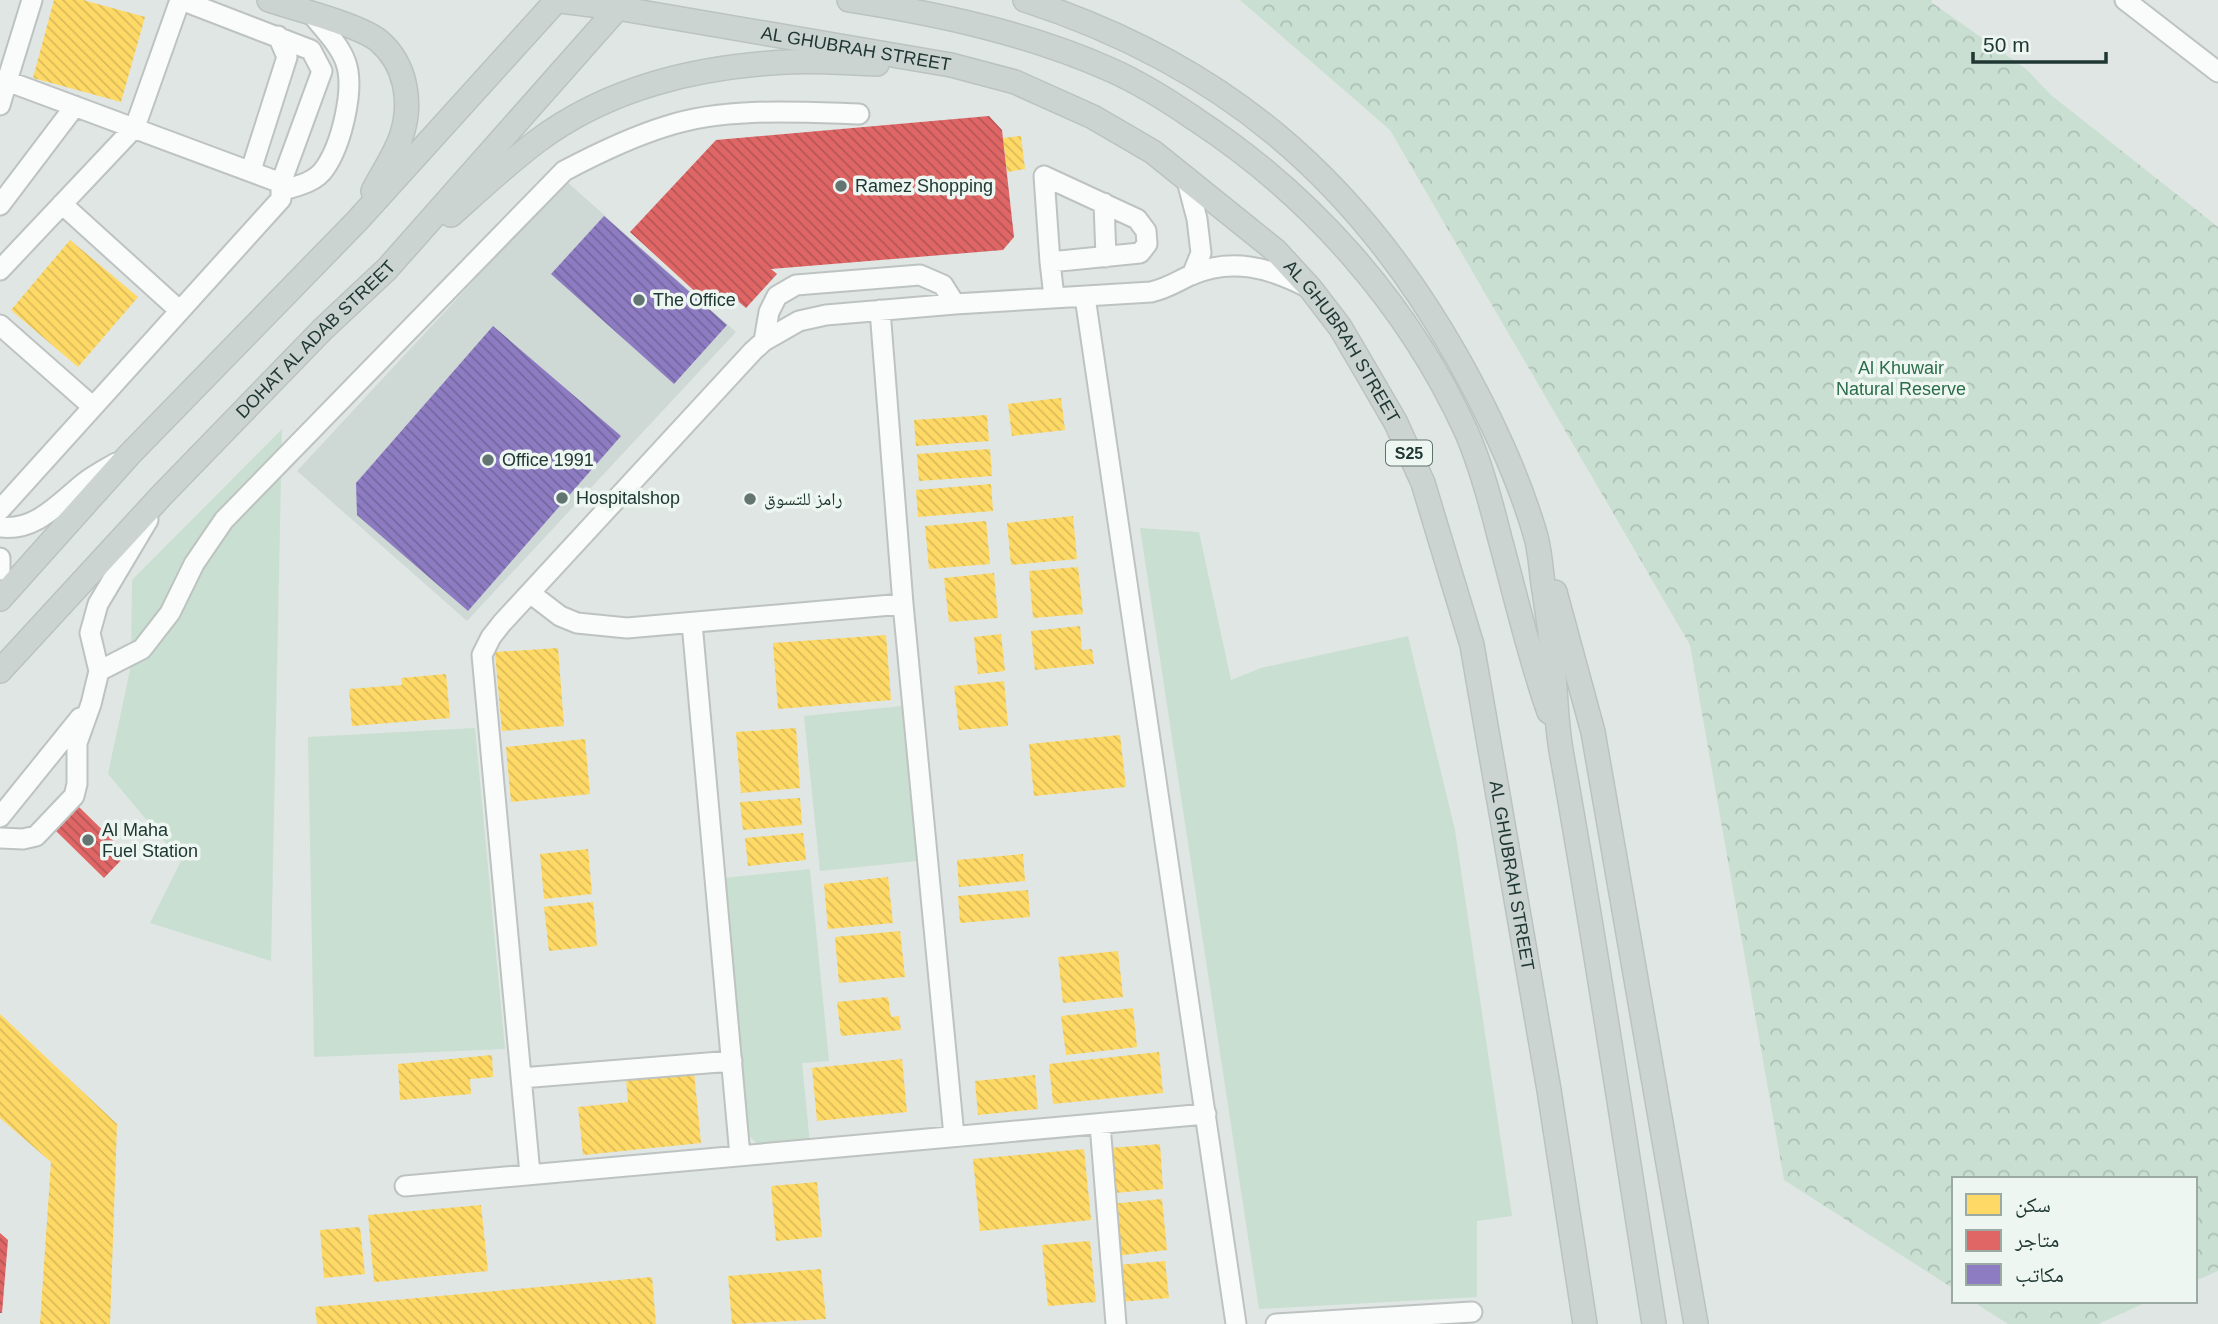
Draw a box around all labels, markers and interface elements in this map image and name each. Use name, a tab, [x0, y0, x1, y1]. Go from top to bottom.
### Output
scale bar	[1973, 21, 2106, 65]
street label: AL GHUBRAH STREET	[760, 23, 953, 75]
text: 50 m	[1983, 33, 2030, 56]
place label: Ramez Shopping	[855, 176, 993, 196]
marker: Ramez Shopping	[833, 178, 849, 194]
street label: AL GHUBRAH STREET	[1280, 256, 1404, 427]
street label: DOHAT AL ADAB STREET	[232, 257, 400, 422]
place label: The Office	[653, 290, 736, 310]
marker: The Office	[631, 292, 647, 308]
park label: Al Khuwair Natural Reserve	[1836, 358, 1966, 399]
road number: S25	[1386, 440, 1432, 466]
place label: Office 1991	[502, 450, 594, 470]
marker: Office 1991	[480, 452, 496, 468]
place label: Hospitalshop	[576, 488, 680, 508]
place label: رامز للتسوق	[764, 489, 842, 510]
marker: Hospitalshop	[554, 490, 570, 506]
marker: رامز للتسوق	[742, 491, 758, 507]
street label: AL GHUBRAH STREET	[1486, 779, 1538, 972]
place label: Al Maha Fuel Station	[102, 820, 198, 861]
marker: Al Maha Fuel Station	[80, 832, 96, 848]
legend	[1952, 1177, 2197, 1303]
text: سكن	[2015, 1193, 2051, 1218]
text: متاجر	[2014, 1228, 2059, 1251]
text: مكاتب	[2015, 1263, 2064, 1287]

